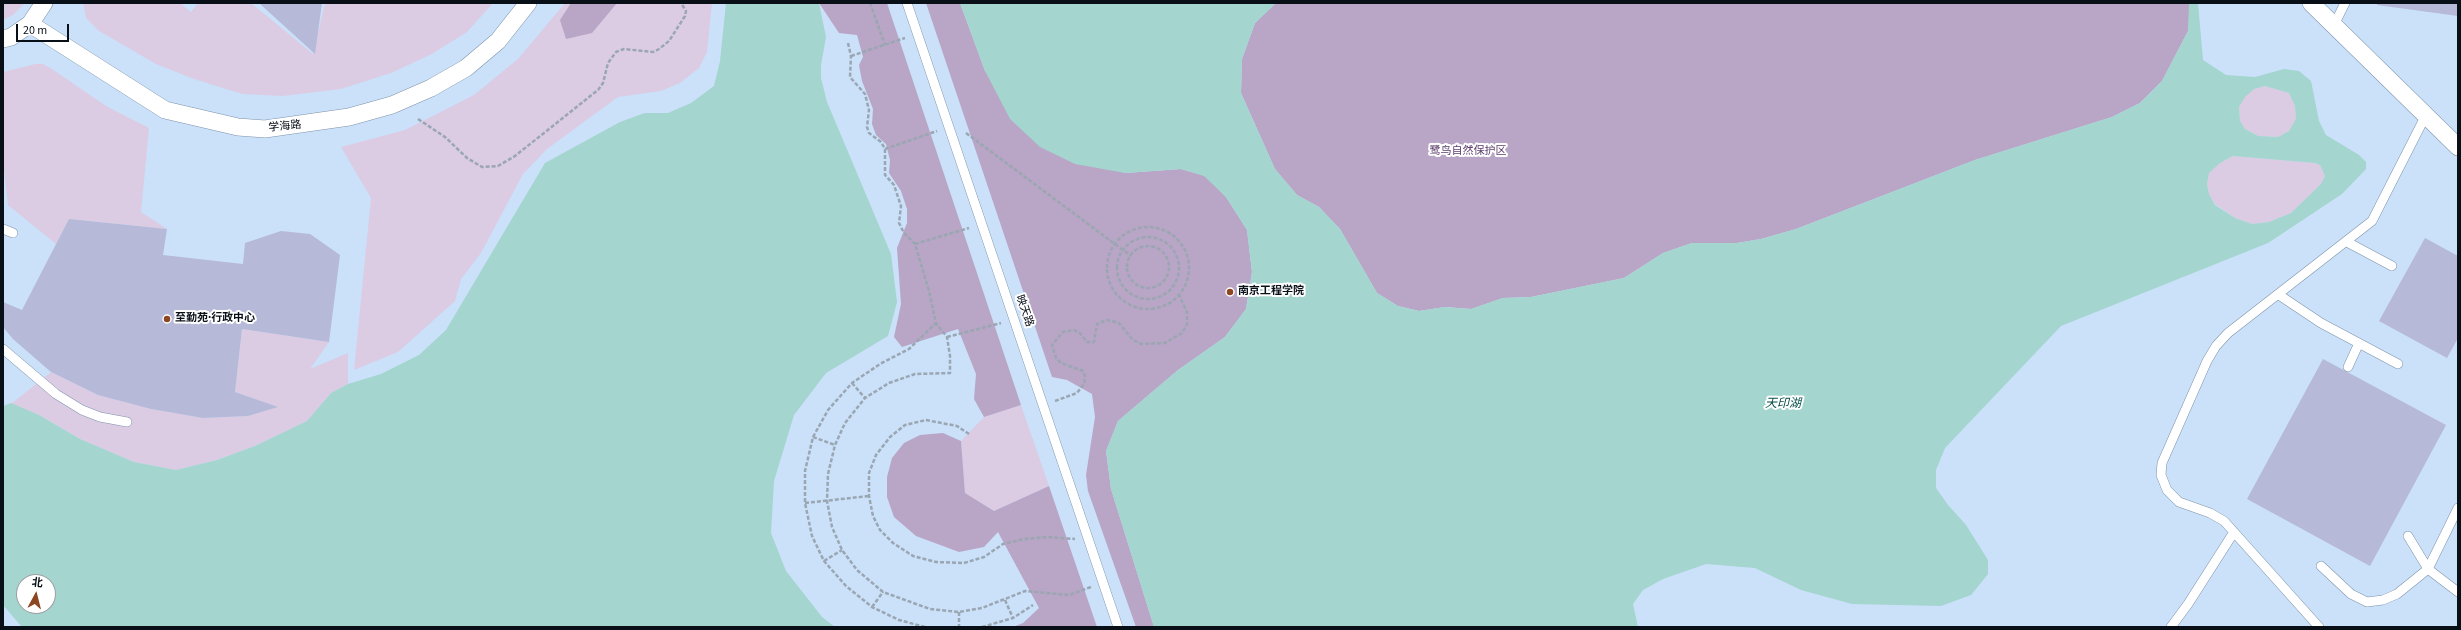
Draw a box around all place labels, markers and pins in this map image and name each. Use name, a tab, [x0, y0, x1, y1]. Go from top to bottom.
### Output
place label: 南京工程学院	[1238, 285, 1304, 299]
marker: 南京工程学院	[1225, 287, 1235, 297]
place label: 至勤苑·行政中心	[175, 312, 255, 326]
marker: 至勤苑·行政中心	[162, 314, 172, 324]

